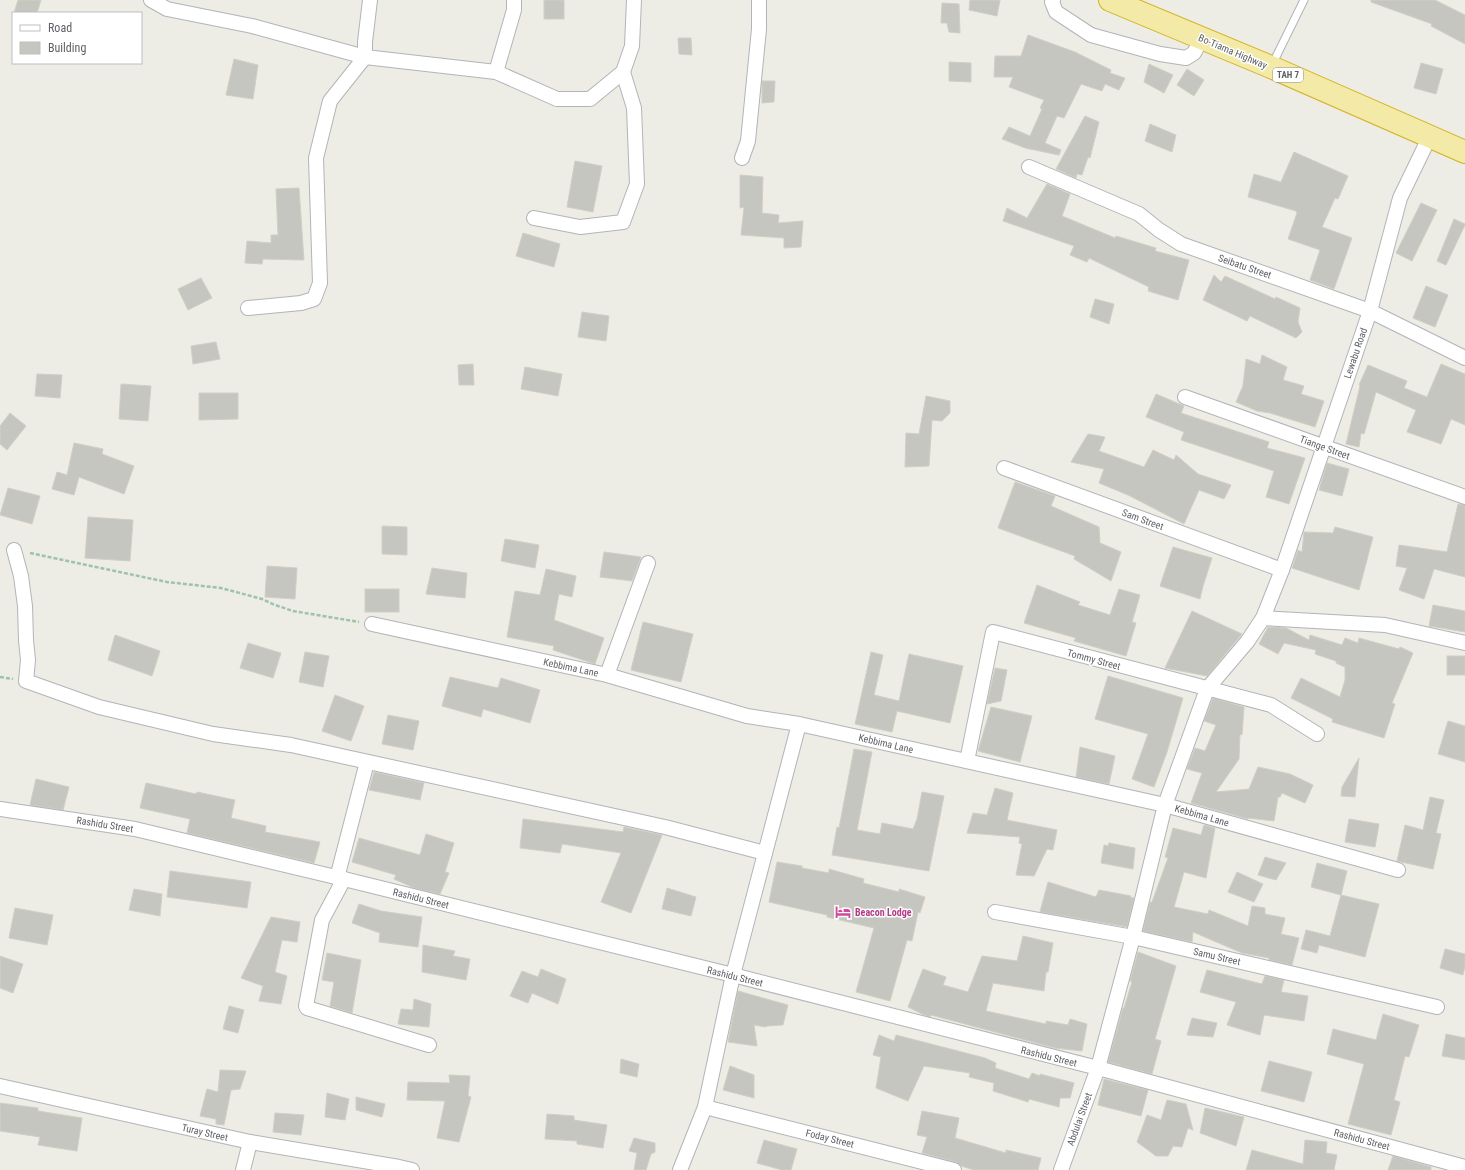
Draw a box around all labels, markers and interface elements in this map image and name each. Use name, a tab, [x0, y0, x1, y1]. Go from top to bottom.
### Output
legend	[12, 12, 142, 64]
text: Road	[48, 21, 72, 35]
street label: Bo-Tiama Highway	[1197, 32, 1269, 71]
text: Building	[48, 41, 86, 55]
road number: TAH 7	[1273, 68, 1303, 82]
street label: Seibatu Street	[1217, 252, 1273, 281]
street label: Lewabu Road	[1342, 326, 1369, 380]
street label: Tiange Street	[1298, 433, 1351, 462]
street label: Sam Street	[1121, 507, 1165, 532]
street label: Tommy Street	[1066, 647, 1122, 672]
street label: Kebbima Lane	[542, 656, 600, 679]
street label: Kebbima Lane	[857, 732, 915, 755]
street label: Kebbima Lane	[1173, 802, 1231, 829]
street label: Rashidu Street	[76, 815, 134, 834]
street label: Rashidu Street	[392, 886, 450, 911]
hotel icon: Beacon Lodge	[834, 903, 852, 921]
place label: Beacon Lodge	[855, 907, 912, 918]
street label: Samu Street	[1192, 946, 1242, 967]
street label: Rashidu Street	[706, 964, 764, 989]
street label: Rashidu Street	[1020, 1044, 1078, 1069]
street label: Abdulai Street	[1065, 1091, 1094, 1147]
street label: Turay Street	[181, 1122, 229, 1143]
street label: Foday Street	[805, 1127, 855, 1150]
street label: Rashidu Street	[1333, 1127, 1391, 1152]

